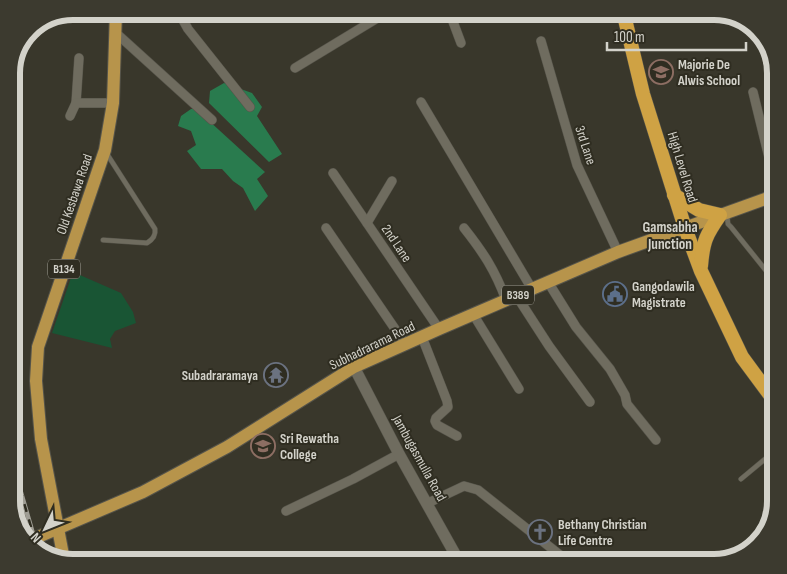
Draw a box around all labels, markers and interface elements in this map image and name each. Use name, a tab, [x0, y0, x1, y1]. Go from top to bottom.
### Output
scale bar	[607, 20, 746, 52]
text: 100 m	[614, 28, 645, 47]
place label: Majorie De Alwis School	[677, 56, 740, 89]
school or university icon: Majorie De Alwis School	[648, 59, 674, 85]
street label: 3rd Lane	[571, 124, 600, 167]
street label: High Level Road	[664, 130, 701, 205]
street label: Old Kesbawa Road	[53, 152, 96, 237]
district label: Gamsabha Junction	[642, 218, 698, 254]
street label: 2nd Lane	[378, 221, 415, 265]
road number: B134	[48, 260, 80, 278]
place label: Gangodawila Magistrate	[632, 278, 695, 311]
public building icon: Gangodawila Magistrate	[602, 281, 628, 307]
road number: B389	[502, 286, 534, 304]
street label: Subhadrarama Road	[327, 317, 418, 374]
temple icon: Subadraramaya	[263, 362, 289, 388]
place label: Subadraramaya	[182, 367, 258, 384]
street label: Jambugasmulla Road	[388, 411, 450, 504]
place label: Sri Rewatha College	[280, 430, 339, 463]
school or university icon: Sri Rewatha College	[250, 433, 276, 459]
north arrow	[20, 504, 70, 554]
place label: Bethany Christian Life Centre	[558, 516, 647, 549]
church icon: Bethany Christian Life Centre	[527, 519, 553, 545]
text: N	[27, 529, 45, 546]

